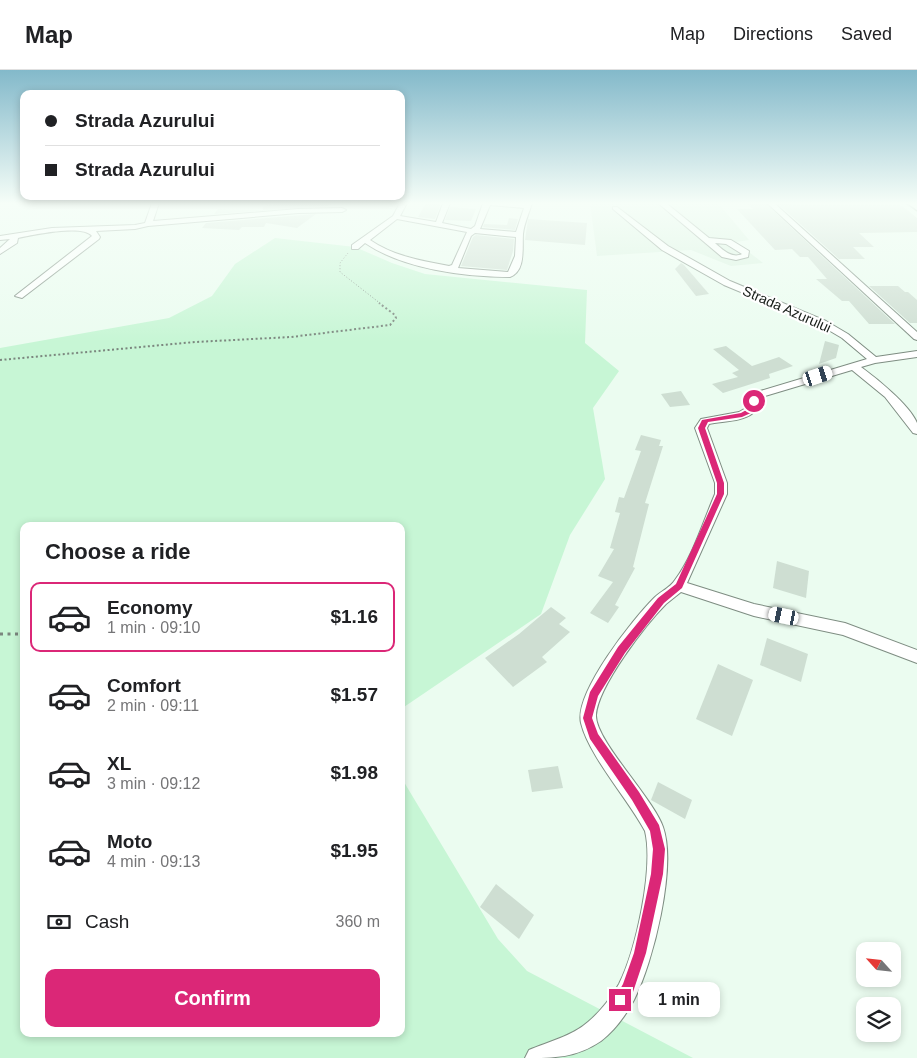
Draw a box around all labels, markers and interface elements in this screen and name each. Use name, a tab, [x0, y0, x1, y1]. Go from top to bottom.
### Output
text: Map	[25, 21, 73, 48]
text: Map	[670, 24, 705, 44]
text: Directions	[733, 24, 813, 44]
text: Saved	[841, 24, 892, 44]
text: Strada Azurului	[75, 110, 215, 131]
text: Strada Azurului	[75, 159, 215, 180]
street label: Strada Azurului	[740, 282, 834, 336]
car	[801, 364, 834, 388]
route start	[743, 390, 765, 412]
text: Choose a ride	[45, 539, 190, 564]
icon: car	[47, 595, 92, 640]
text: Economy	[107, 597, 193, 618]
text: $1.16	[330, 606, 378, 627]
car	[767, 606, 800, 626]
text: 1 min · 09:10	[107, 619, 200, 636]
icon: car	[47, 673, 92, 718]
text: Comfort	[107, 675, 181, 696]
text: $1.57	[330, 684, 378, 705]
text: 2 min · 09:11	[107, 697, 199, 714]
icon: car	[47, 751, 92, 796]
text: XL	[107, 753, 131, 774]
text: $1.98	[330, 762, 378, 783]
text: 3 min · 09:12	[107, 775, 200, 792]
icon: car	[47, 829, 92, 874]
text: Moto	[107, 831, 152, 852]
text: $1.95	[330, 840, 378, 861]
text: 4 min · 09:13	[107, 853, 200, 870]
icon: cash	[45, 908, 73, 936]
text: Cash	[85, 911, 129, 932]
text: 360 m	[336, 913, 380, 930]
north arrow	[856, 942, 901, 988]
map controls	[856, 942, 901, 1042]
button: Confirm	[45, 969, 380, 1027]
callout: 1 min	[638, 982, 720, 1018]
route end	[609, 989, 631, 1011]
text: 1 min	[658, 991, 700, 1008]
button: layers	[856, 997, 901, 1042]

